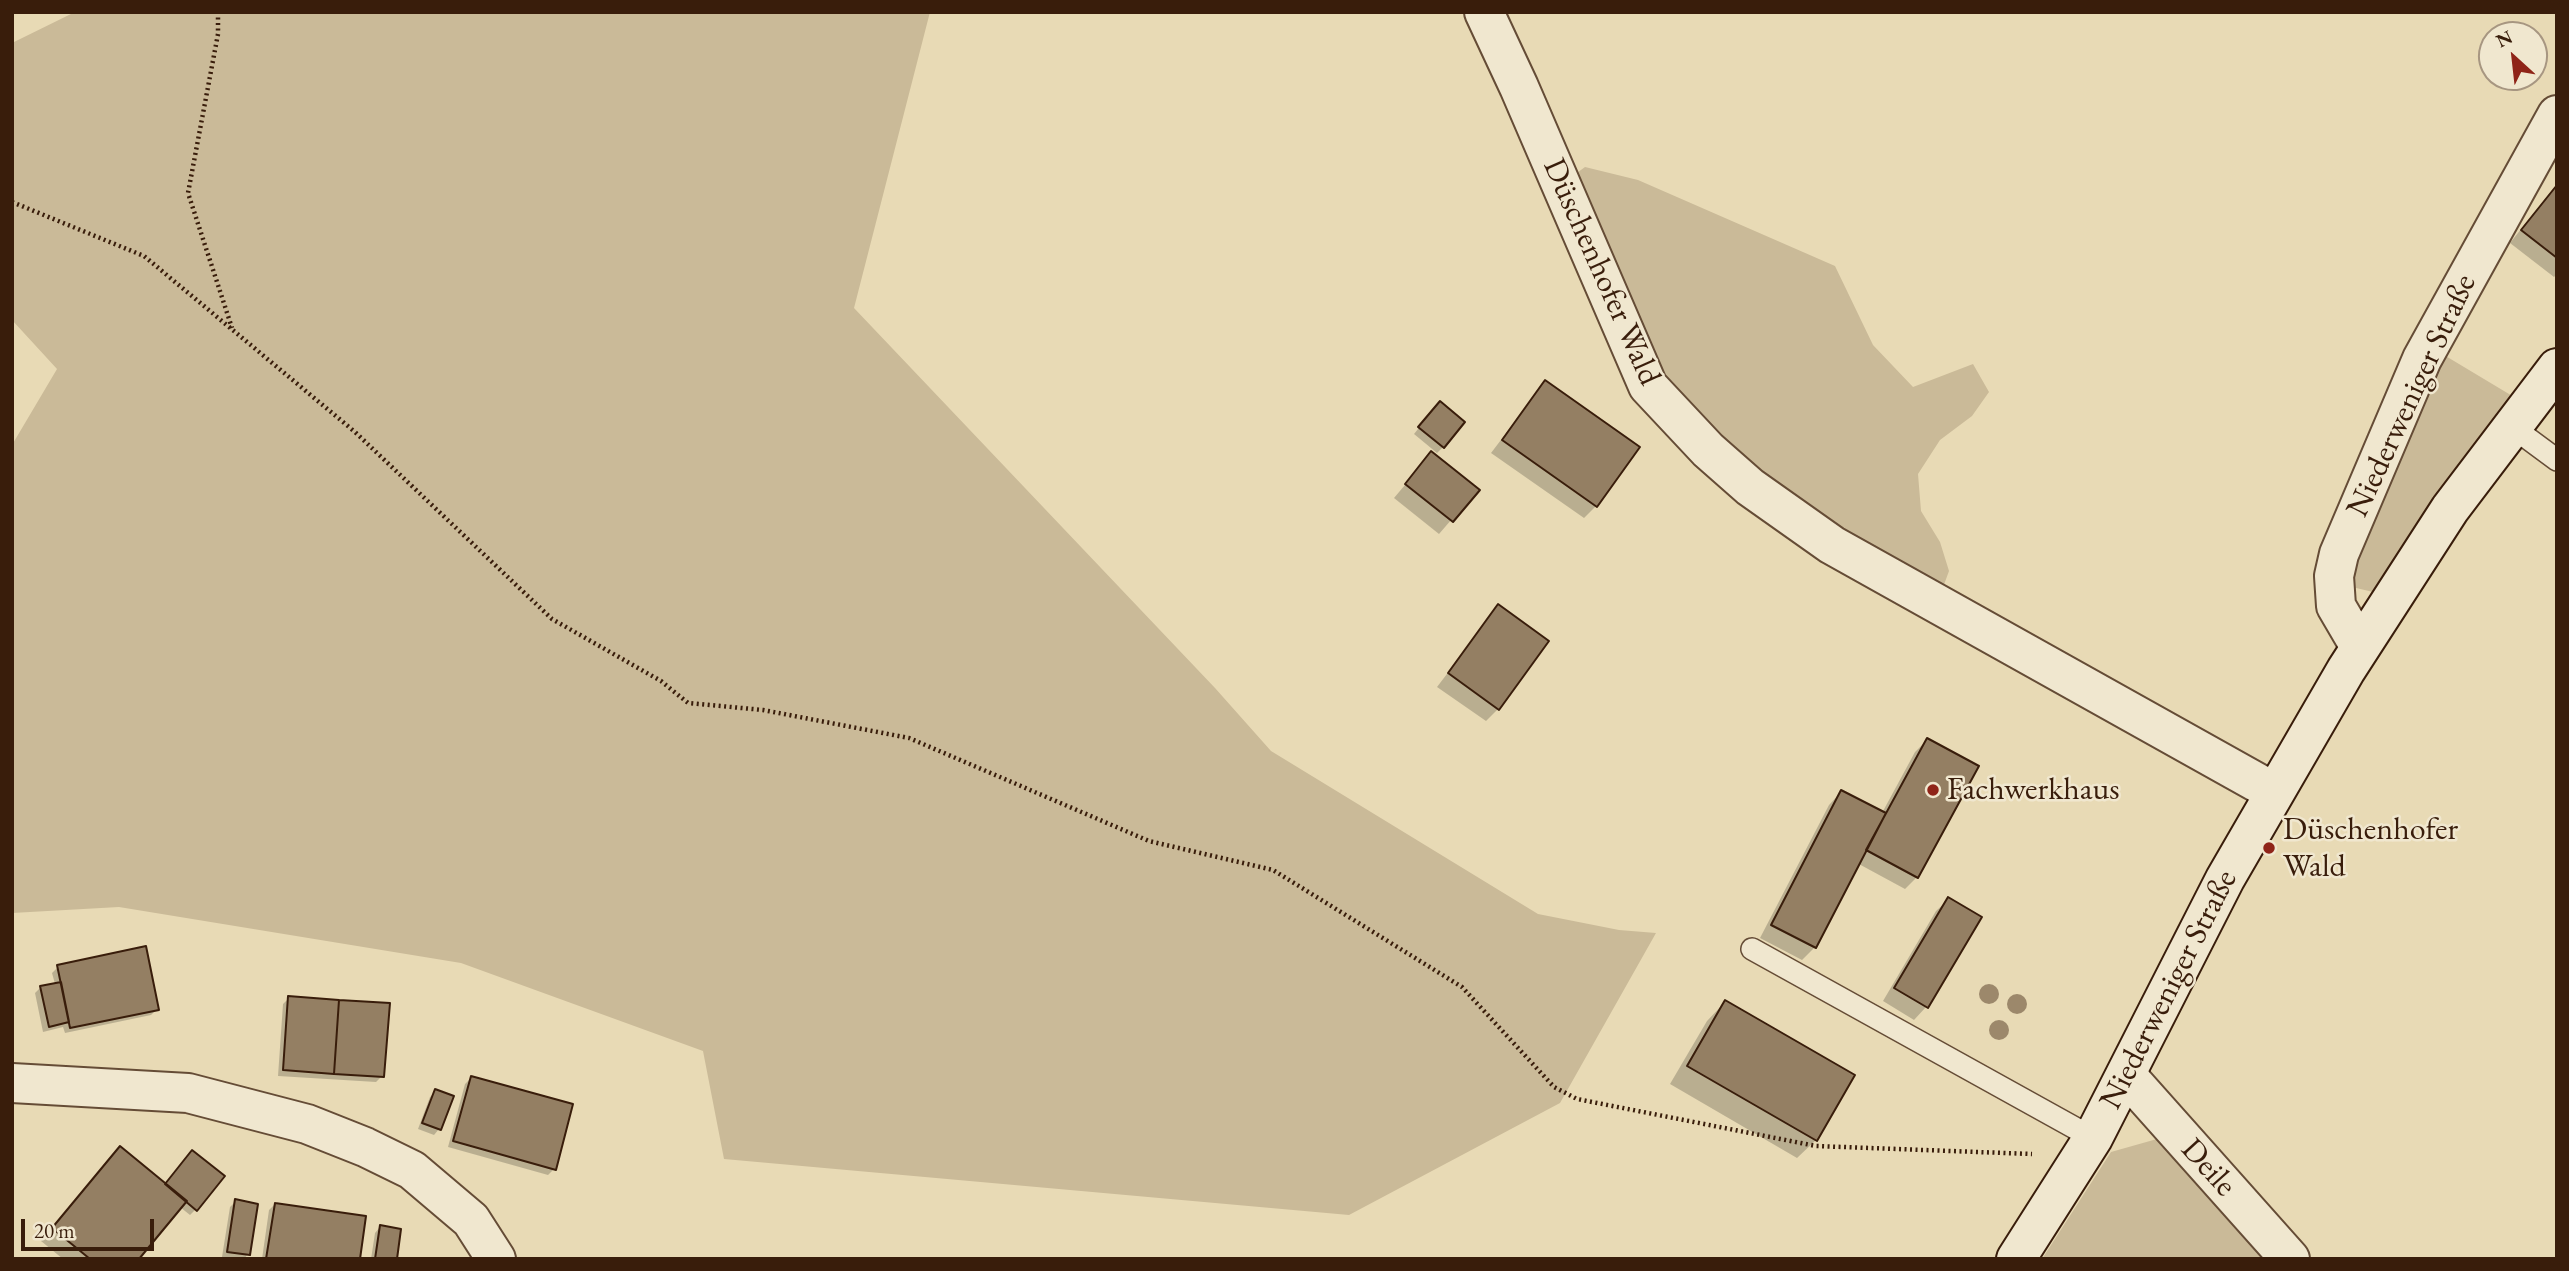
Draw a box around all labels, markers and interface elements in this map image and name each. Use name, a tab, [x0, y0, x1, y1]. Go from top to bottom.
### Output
north arrow	[2478, 21, 2548, 91]
text: N	[2492, 24, 2517, 53]
street label: Düschenhofer Wald	[1534, 153, 1668, 391]
street label: Niederweniger Straße	[2339, 268, 2485, 524]
place label: Fachwerkhaus	[1947, 771, 2120, 809]
marker: Fachwerkhaus	[1925, 782, 1941, 798]
place label: Düschenhofer Wald	[2283, 811, 2458, 886]
marker: Düschenhofer Wald	[2261, 840, 2277, 856]
street label: Niederweniger Straße	[2092, 864, 2246, 1116]
street label: Deile	[2172, 1131, 2244, 1205]
scale bar	[24, 1204, 158, 1248]
text: 20 m	[34, 1217, 75, 1244]

